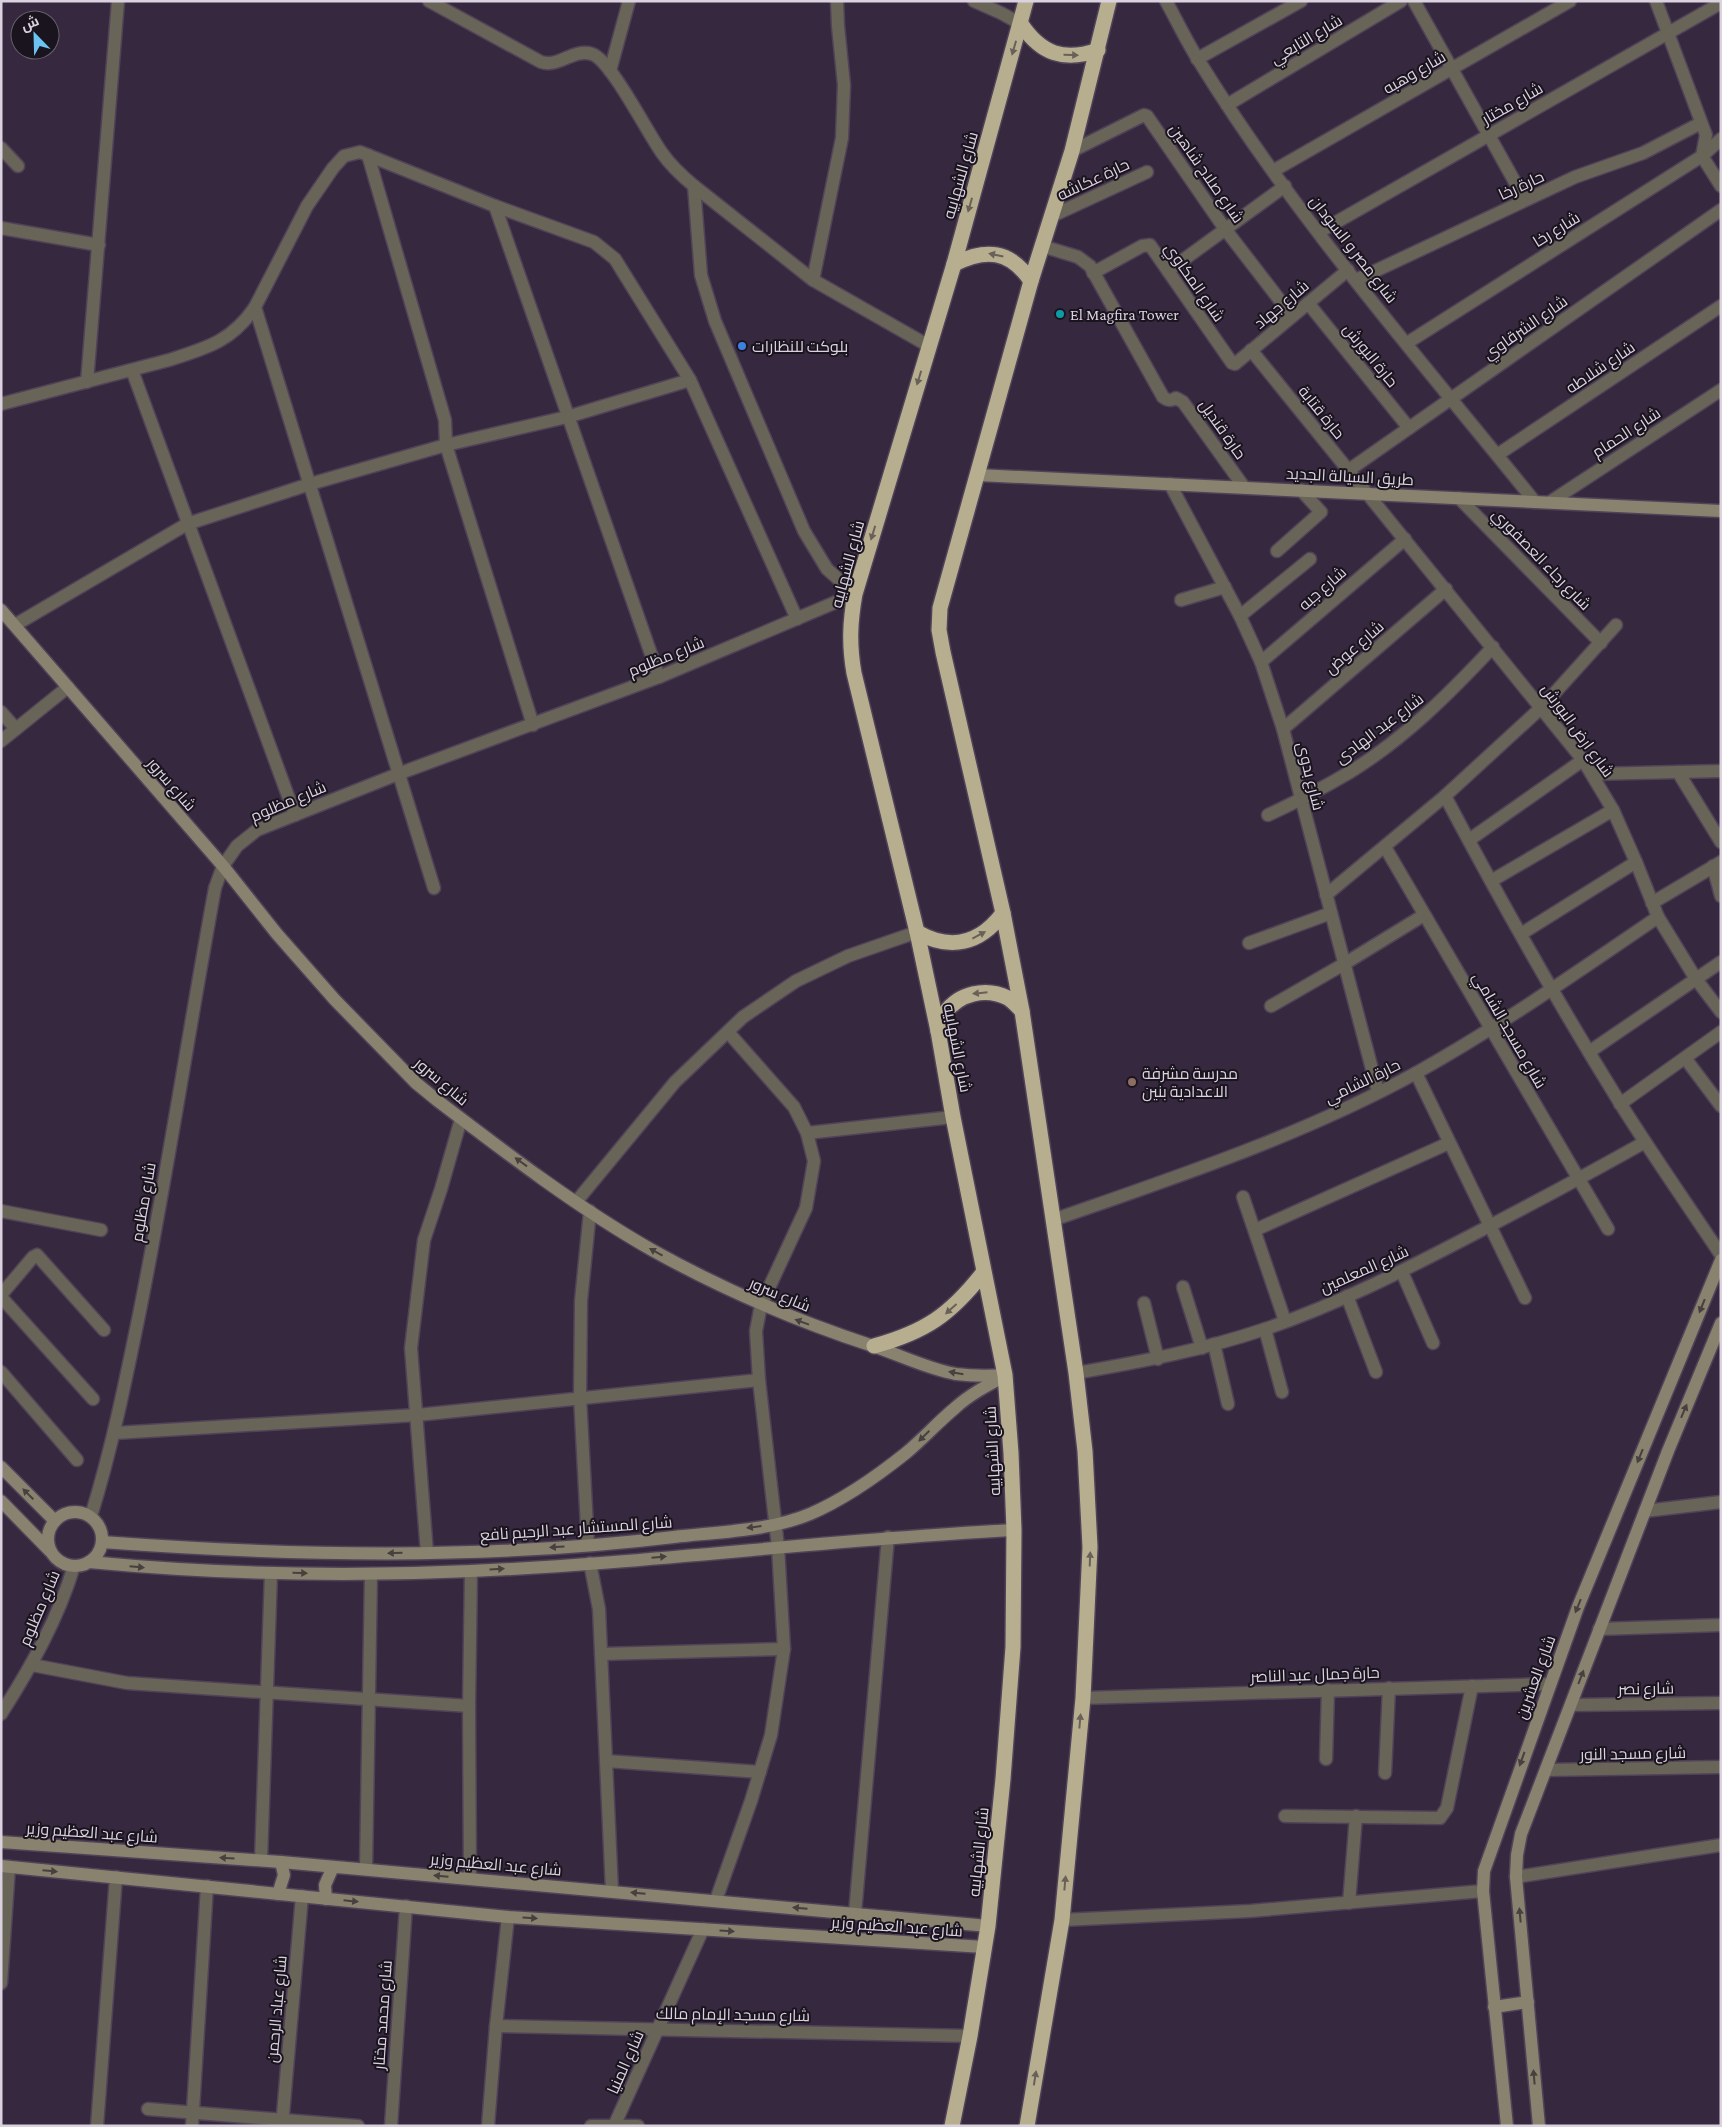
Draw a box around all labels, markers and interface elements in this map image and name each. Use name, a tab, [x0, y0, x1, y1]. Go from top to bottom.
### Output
north arrow	[10, 10, 60, 60]
street label: شارع التابعي	[1267, 11, 1348, 72]
text: ش	[19, 12, 42, 35]
one-way arrow	[1010, 41, 1018, 56]
street label: شارع وهبه	[1380, 48, 1450, 100]
one-way arrow	[1064, 51, 1080, 59]
street label: شارع مختار	[1478, 79, 1547, 131]
street label: شارع صلاح شاهين	[1164, 121, 1247, 228]
street label: شارع الشهابيه	[940, 130, 984, 222]
street label: حارة عكاشه	[1055, 155, 1132, 204]
street label: حارة رخا	[1496, 168, 1547, 204]
street label: شارع مصر و السودان	[1304, 192, 1401, 308]
one-way arrow	[966, 198, 974, 213]
street label: شارع رخا	[1530, 208, 1584, 253]
street label: شارع المكاوي	[1157, 240, 1228, 328]
one-way arrow	[988, 251, 1004, 259]
street label: شارع جهاد	[1251, 277, 1314, 334]
street label: شارع الشرقاوي	[1480, 292, 1573, 367]
place label: El Magfira Tower	[1070, 306, 1179, 324]
marker: El Magfira Tower	[1054, 308, 1066, 320]
street label: حارة البورش	[1338, 320, 1401, 392]
place label: بلوكت للنظارات	[752, 338, 848, 356]
street label: شارع شلاطه	[1563, 338, 1640, 399]
marker: بلوكت للنظارات	[736, 340, 748, 352]
one-way arrow	[915, 370, 923, 385]
street label: حارة قتابة	[1294, 383, 1348, 443]
street label: حارة قنديل	[1194, 396, 1249, 463]
street label: شارع الحمام	[1589, 404, 1665, 463]
street label: طريق السيالة الجديد	[1286, 465, 1414, 490]
street label: شارع رجاء العصفوري	[1485, 505, 1594, 617]
street label: شارع الشهابيه	[828, 518, 870, 611]
one-way arrow	[869, 526, 877, 541]
street label: شارع جبه	[1295, 563, 1351, 616]
street label: شارع عوض	[1322, 617, 1389, 680]
street label: شارع مظلوم	[626, 634, 708, 682]
street label: شارع ارض البورش	[1536, 680, 1617, 782]
street label: شارع عبد الهادى	[1332, 690, 1428, 769]
street label: شارع بدوى	[1291, 740, 1327, 813]
street label: شارع سرور	[141, 754, 199, 816]
street label: شارع مظلوم	[248, 778, 330, 828]
one-way arrow	[972, 931, 987, 939]
street label: شارع مسجد الشامي	[1465, 969, 1550, 1094]
one-way arrow	[971, 990, 987, 998]
street label: شارع الشهابيه	[938, 1002, 974, 1094]
street label: شارع سرور	[409, 1053, 472, 1111]
street label: حارة الشامي	[1322, 1056, 1405, 1112]
place label: مدرسة مشرفة الاعدادية بنين	[1142, 1065, 1238, 1102]
marker: مدرسة مشرفة الاعدادية بنين	[1126, 1076, 1138, 1088]
one-way arrow	[514, 1157, 528, 1167]
street label: شارع مظلوم	[128, 1161, 162, 1244]
street label: شارع المعلمين	[1317, 1242, 1412, 1299]
one-way arrow	[649, 1248, 663, 1256]
street label: شارع سرور	[745, 1274, 813, 1318]
one-way arrow	[1698, 1298, 1705, 1313]
one-way arrow	[945, 1303, 957, 1315]
one-way arrow	[795, 1318, 810, 1325]
one-way arrow	[948, 1369, 964, 1377]
one-way arrow	[1681, 1404, 1689, 1419]
street label: شارع الشهابيه	[982, 1405, 1006, 1496]
one-way arrow	[918, 1430, 930, 1442]
one-way arrow	[1636, 1449, 1644, 1464]
one-way arrow	[22, 1488, 34, 1500]
street label: شارع المستشار عبد الرحيم نافع	[479, 1513, 673, 1547]
one-way arrow	[745, 1523, 761, 1531]
one-way arrow	[549, 1543, 565, 1551]
one-way arrow	[387, 1550, 403, 1558]
one-way arrow	[1086, 1550, 1094, 1566]
one-way arrow	[652, 1553, 668, 1561]
one-way arrow	[130, 1563, 146, 1571]
one-way arrow	[490, 1565, 506, 1573]
street label: شارع مظلوم	[16, 1568, 66, 1650]
one-way arrow	[292, 1569, 308, 1577]
one-way arrow	[1574, 1599, 1582, 1614]
street label: شارع العشرين	[1512, 1633, 1561, 1722]
street label: حارة جمال عبد الناصر	[1249, 1664, 1380, 1687]
one-way arrow	[1577, 1669, 1585, 1684]
street label: شارع نصر	[1617, 1680, 1674, 1701]
one-way arrow	[1077, 1712, 1085, 1728]
street label: شارع مسجد النور	[1579, 1744, 1686, 1766]
one-way arrow	[1518, 1751, 1525, 1766]
street label: شارع الشهابيه	[965, 1806, 995, 1898]
street label: شارع عبد العظيم وزير	[24, 1819, 158, 1849]
street label: شارع عبد العظيم وزير	[428, 1850, 563, 1882]
one-way arrow	[219, 1854, 235, 1862]
one-way arrow	[42, 1867, 58, 1875]
one-way arrow	[433, 1872, 449, 1880]
one-way arrow	[1061, 1874, 1069, 1890]
one-way arrow	[630, 1889, 646, 1897]
one-way arrow	[343, 1897, 359, 1905]
one-way arrow	[791, 1904, 807, 1912]
one-way arrow	[1516, 1907, 1524, 1923]
street label: شارع عبد العظيم وزير	[829, 1913, 963, 1943]
one-way arrow	[522, 1915, 538, 1923]
one-way arrow	[719, 1927, 735, 1935]
street label: شارع عباد الرحمن	[263, 1955, 293, 2064]
street label: شارع محمد مختار	[370, 1960, 398, 2072]
street label: شارع مسجد الإمام مالك	[656, 2005, 810, 2027]
street label: شارع المنيا	[604, 2028, 650, 2098]
one-way arrow	[1032, 2069, 1040, 2085]
one-way arrow	[1530, 2069, 1538, 2085]

